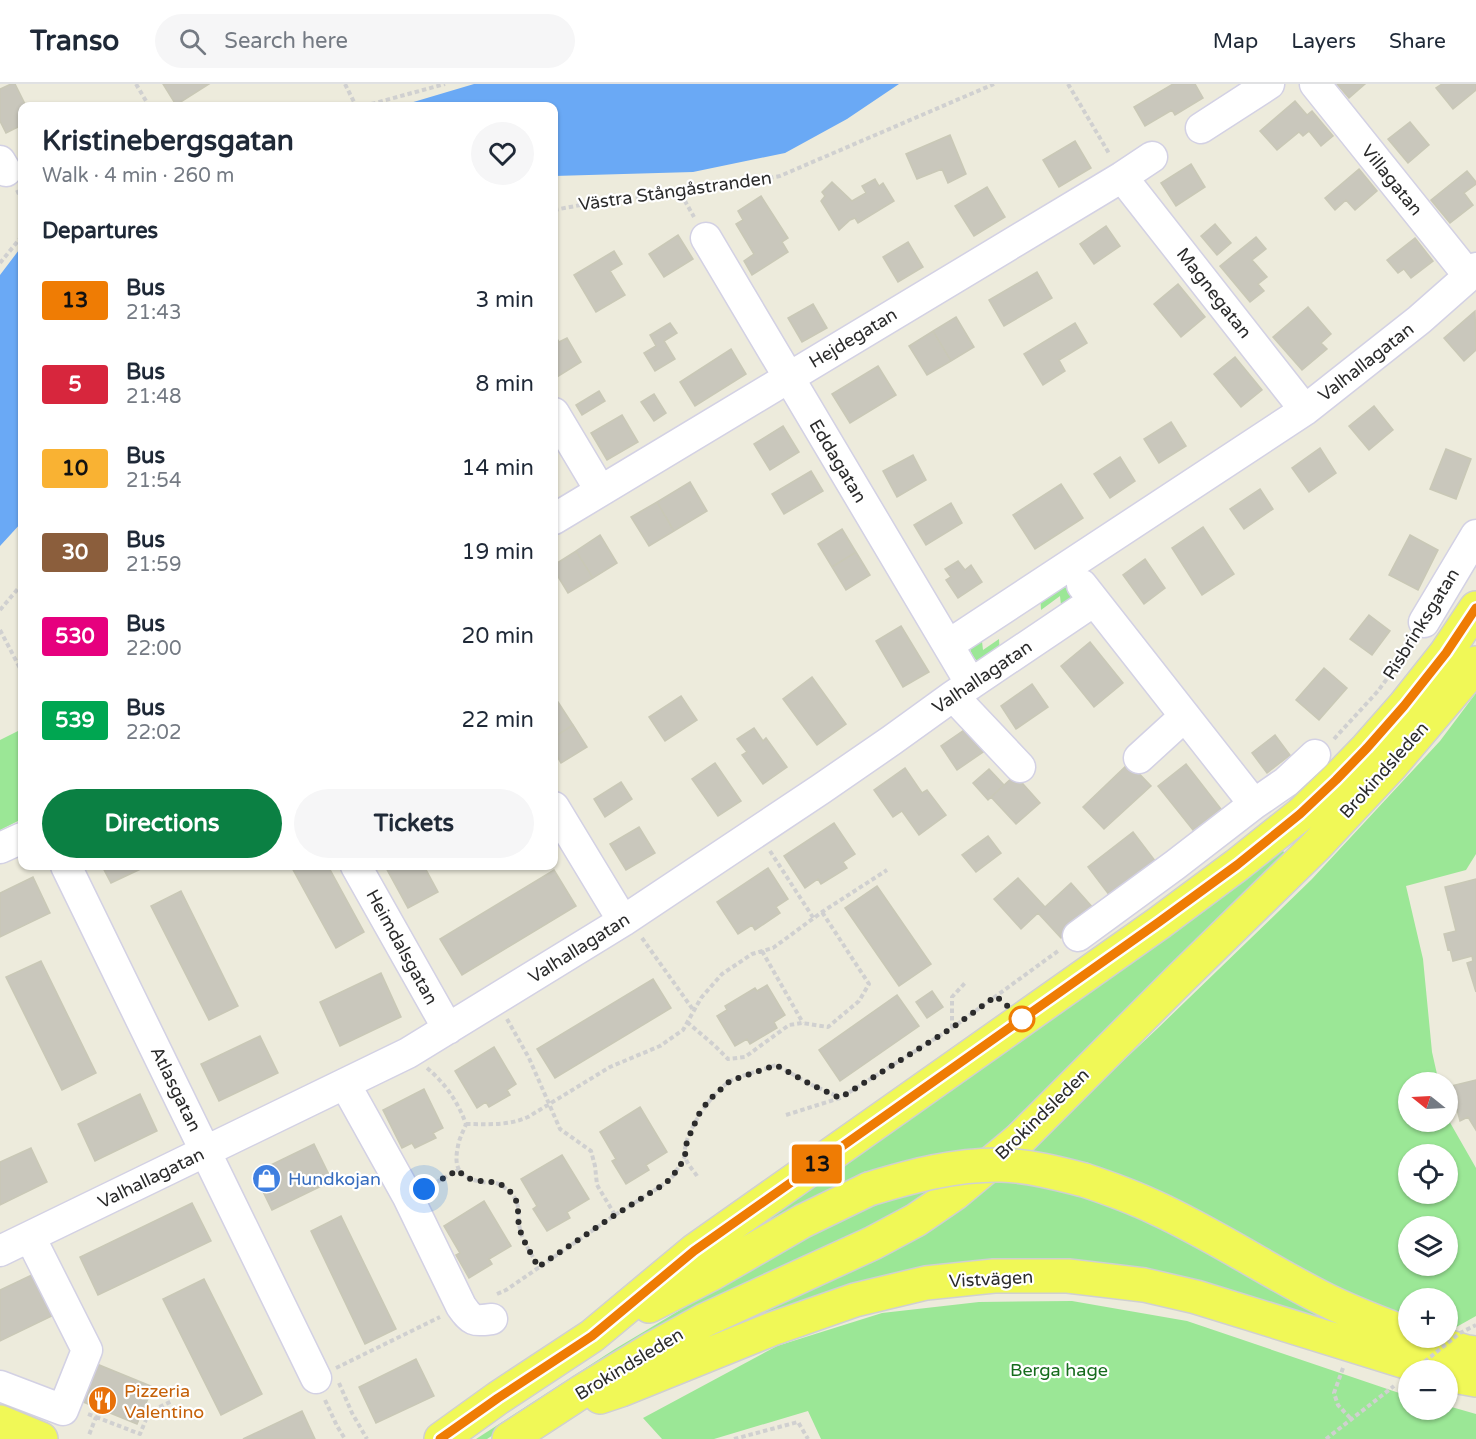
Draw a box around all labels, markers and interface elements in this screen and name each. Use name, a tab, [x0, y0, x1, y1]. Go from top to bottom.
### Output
search box	[155, 14, 575, 68]
text: Transo	[30, 24, 119, 58]
icon: search	[176, 25, 209, 58]
text: Search here	[224, 28, 348, 54]
text: Map	[1213, 29, 1258, 54]
text: Layers	[1291, 29, 1356, 54]
text: Share	[1389, 29, 1446, 54]
button: heart	[471, 122, 534, 185]
text: Kristinebergsgatan	[42, 124, 294, 158]
street label: Villagatan	[1357, 140, 1427, 220]
text: Walk · 4 min · 260 m	[42, 164, 234, 188]
street label: Västra Stångåstranden	[577, 167, 773, 215]
text: Departures	[42, 218, 158, 244]
street label: Magnegatan	[1172, 243, 1256, 343]
text: Bus	[126, 275, 165, 301]
text: 3 min	[475, 287, 534, 313]
text: 13	[62, 288, 88, 313]
text: 21:43	[126, 301, 181, 325]
street label: Hejdegatan	[805, 303, 901, 373]
street label: Valhallagatan	[1314, 318, 1418, 406]
text: Bus	[126, 359, 165, 385]
text: 8 min	[475, 371, 534, 397]
text: 5	[68, 372, 82, 397]
text: 21:48	[126, 385, 181, 409]
street label: Eddagatan	[805, 415, 871, 507]
text: Bus	[126, 443, 165, 469]
text: 14 min	[462, 455, 534, 481]
text: 10	[62, 456, 88, 481]
text: 21:54	[126, 469, 181, 493]
text: Bus	[126, 527, 165, 553]
text: 19 min	[462, 539, 534, 565]
text: 30	[62, 540, 88, 565]
text: 21:59	[126, 553, 181, 577]
street label: Risbrinksgatan	[1378, 564, 1464, 684]
text: Bus	[126, 611, 165, 637]
text: 20 min	[462, 623, 534, 649]
text: 530	[55, 624, 95, 649]
street label: Valhallagatan	[928, 636, 1036, 718]
text: 22:00	[126, 637, 181, 661]
text: Bus	[126, 695, 165, 721]
text: 22 min	[462, 707, 534, 733]
text: 539	[55, 708, 95, 733]
street label: Brokindsleden	[1335, 717, 1433, 823]
text: 22:02	[126, 721, 181, 745]
button: Directions	[42, 789, 282, 858]
button: Tickets	[294, 789, 534, 858]
street label: Heimdalsgatan	[361, 886, 443, 1008]
street label: Valhallagatan	[524, 908, 634, 988]
unlabelled marker	[1009, 1006, 1035, 1032]
street label: Atlasgatan	[146, 1043, 206, 1135]
street label: Brokindsleden	[990, 1064, 1094, 1164]
north arrow	[1398, 1072, 1458, 1132]
map controls	[1398, 1072, 1458, 1420]
street label: Valhallagatan	[94, 1143, 208, 1213]
line badge: 13	[790, 1144, 844, 1184]
button: locate	[1398, 1144, 1458, 1204]
text: 13	[804, 1152, 830, 1177]
shop icon: Hundkojan	[251, 1163, 283, 1195]
place label: Hundkojan	[288, 1168, 381, 1190]
your location	[409, 1174, 439, 1204]
button: layers	[1398, 1216, 1458, 1276]
street label: Vistvägen	[948, 1266, 1034, 1292]
button: +	[1398, 1288, 1458, 1348]
street label: Brokindsleden	[571, 1323, 687, 1405]
park label: Berga hage	[1010, 1359, 1108, 1381]
button: −	[1398, 1360, 1458, 1420]
place label: Pizzeria Valentino	[124, 1380, 204, 1423]
restaurant icon: Pizzeria Valentino	[87, 1385, 119, 1417]

